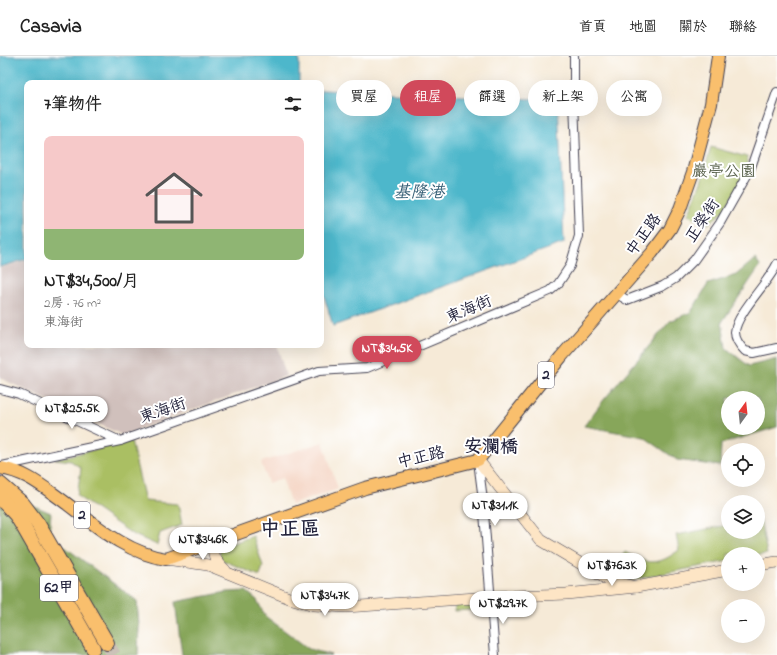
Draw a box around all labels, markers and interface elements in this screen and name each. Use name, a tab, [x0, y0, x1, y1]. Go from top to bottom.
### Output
text: Casavia	[20, 14, 82, 41]
text: 首頁	[579, 17, 607, 38]
text: 地圖	[629, 17, 657, 38]
text: 關於	[679, 17, 707, 38]
text: 聯絡	[729, 17, 757, 38]
chip: 買屋	[336, 80, 392, 116]
chip: 租屋	[400, 80, 456, 116]
chip: 篩選	[464, 80, 520, 116]
chip: 新上架	[528, 80, 598, 116]
chip: 公寓	[606, 80, 662, 116]
text: 7筆物件	[44, 92, 102, 117]
icon: filters	[282, 93, 304, 115]
park label: 巖亭公園	[692, 160, 756, 184]
icon: home	[138, 162, 210, 234]
water label: 基隆港	[394, 180, 446, 205]
street label: 正榮街	[680, 194, 726, 248]
street label: 中正路	[620, 209, 668, 261]
text: NT$34,500/月	[44, 269, 139, 294]
street label: 東海街	[442, 290, 496, 330]
text: 2房 · 76 m²	[44, 294, 101, 313]
text: 東海街	[44, 313, 83, 332]
pin: NT$34.5K	[346, 336, 428, 370]
text: NT$34.5K	[361, 339, 413, 358]
road number: 2	[538, 362, 554, 388]
north arrow	[721, 391, 765, 435]
map controls	[721, 391, 765, 643]
street label: 東海街	[136, 392, 190, 430]
pin: NT$25.5K	[31, 396, 113, 430]
text: NT$25.5K	[45, 399, 99, 418]
district label: 安瀾橋	[464, 435, 518, 461]
street label: 中正路	[395, 441, 447, 475]
button: locate	[721, 443, 765, 487]
pin: NT$31.1K	[454, 493, 536, 527]
button: layers	[721, 495, 765, 539]
text: NT$31.1K	[472, 496, 518, 515]
road number: 2	[74, 502, 90, 528]
district label: 中正區	[260, 516, 320, 545]
pin: NT$34.6K	[162, 527, 244, 561]
text: NT$34.6K	[178, 530, 228, 549]
button: +	[721, 547, 765, 591]
pin: NT$76.3K	[571, 553, 653, 587]
text: NT$76.3K	[587, 556, 637, 575]
road number: 62甲	[40, 575, 78, 601]
pin: NT$34.7K	[284, 583, 366, 617]
text: NT$34.7K	[300, 586, 350, 605]
pin: NT$29.7K	[462, 591, 544, 625]
text: NT$29.7K	[479, 594, 527, 613]
button: −	[721, 599, 765, 643]

